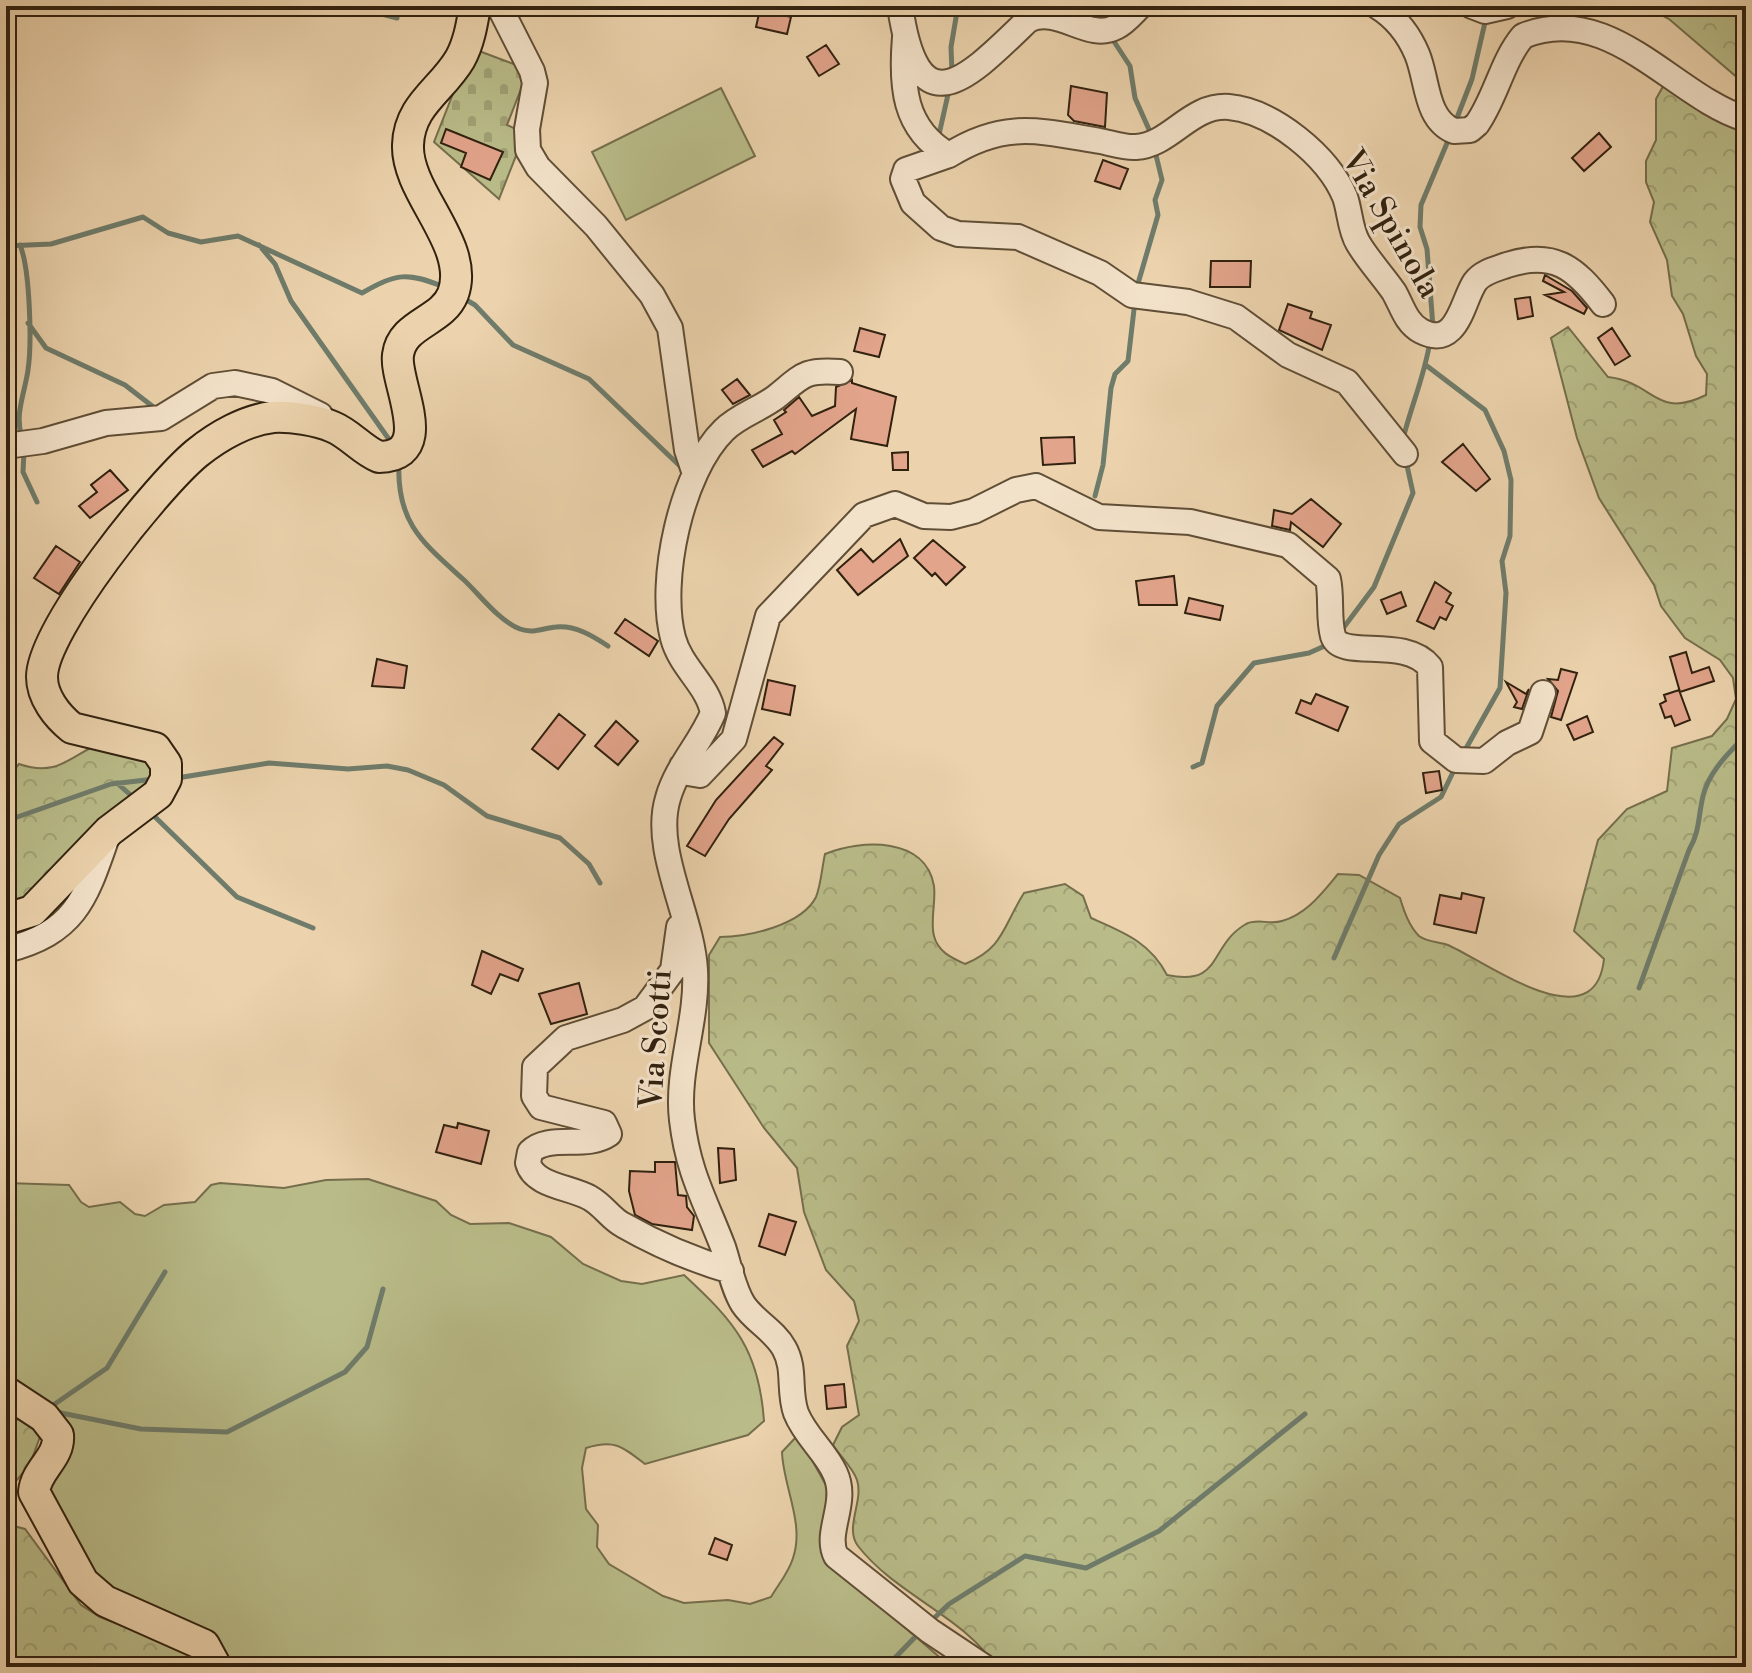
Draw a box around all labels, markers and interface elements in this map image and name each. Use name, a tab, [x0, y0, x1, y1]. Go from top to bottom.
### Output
street label: Via Spinola	[1332, 142, 1450, 306]
street label: Via Scotti	[631, 968, 681, 1111]

